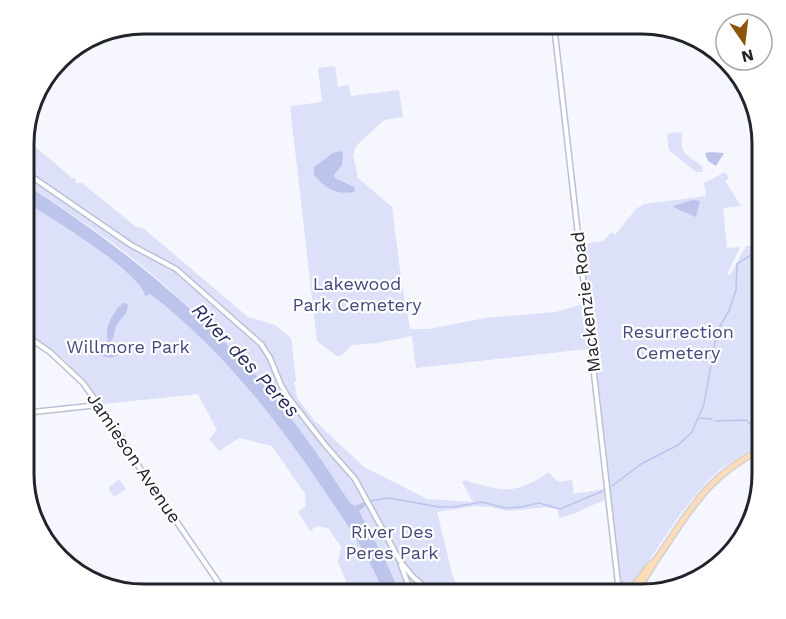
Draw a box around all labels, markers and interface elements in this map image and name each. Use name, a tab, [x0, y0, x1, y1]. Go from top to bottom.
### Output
north arrow	[714, 12, 774, 72]
text: N	[739, 45, 756, 67]
street label: Mackenzie Road	[566, 230, 605, 374]
park label: Lakewood Park Cemetery	[292, 273, 422, 315]
water label: River des Peres	[187, 298, 305, 422]
park label: Resurrection Cemetery	[622, 321, 734, 363]
park label: Willmore Park	[66, 336, 190, 357]
street label: Jamieson Avenue	[83, 388, 186, 527]
park label: River Des Peres Park	[346, 521, 439, 563]

